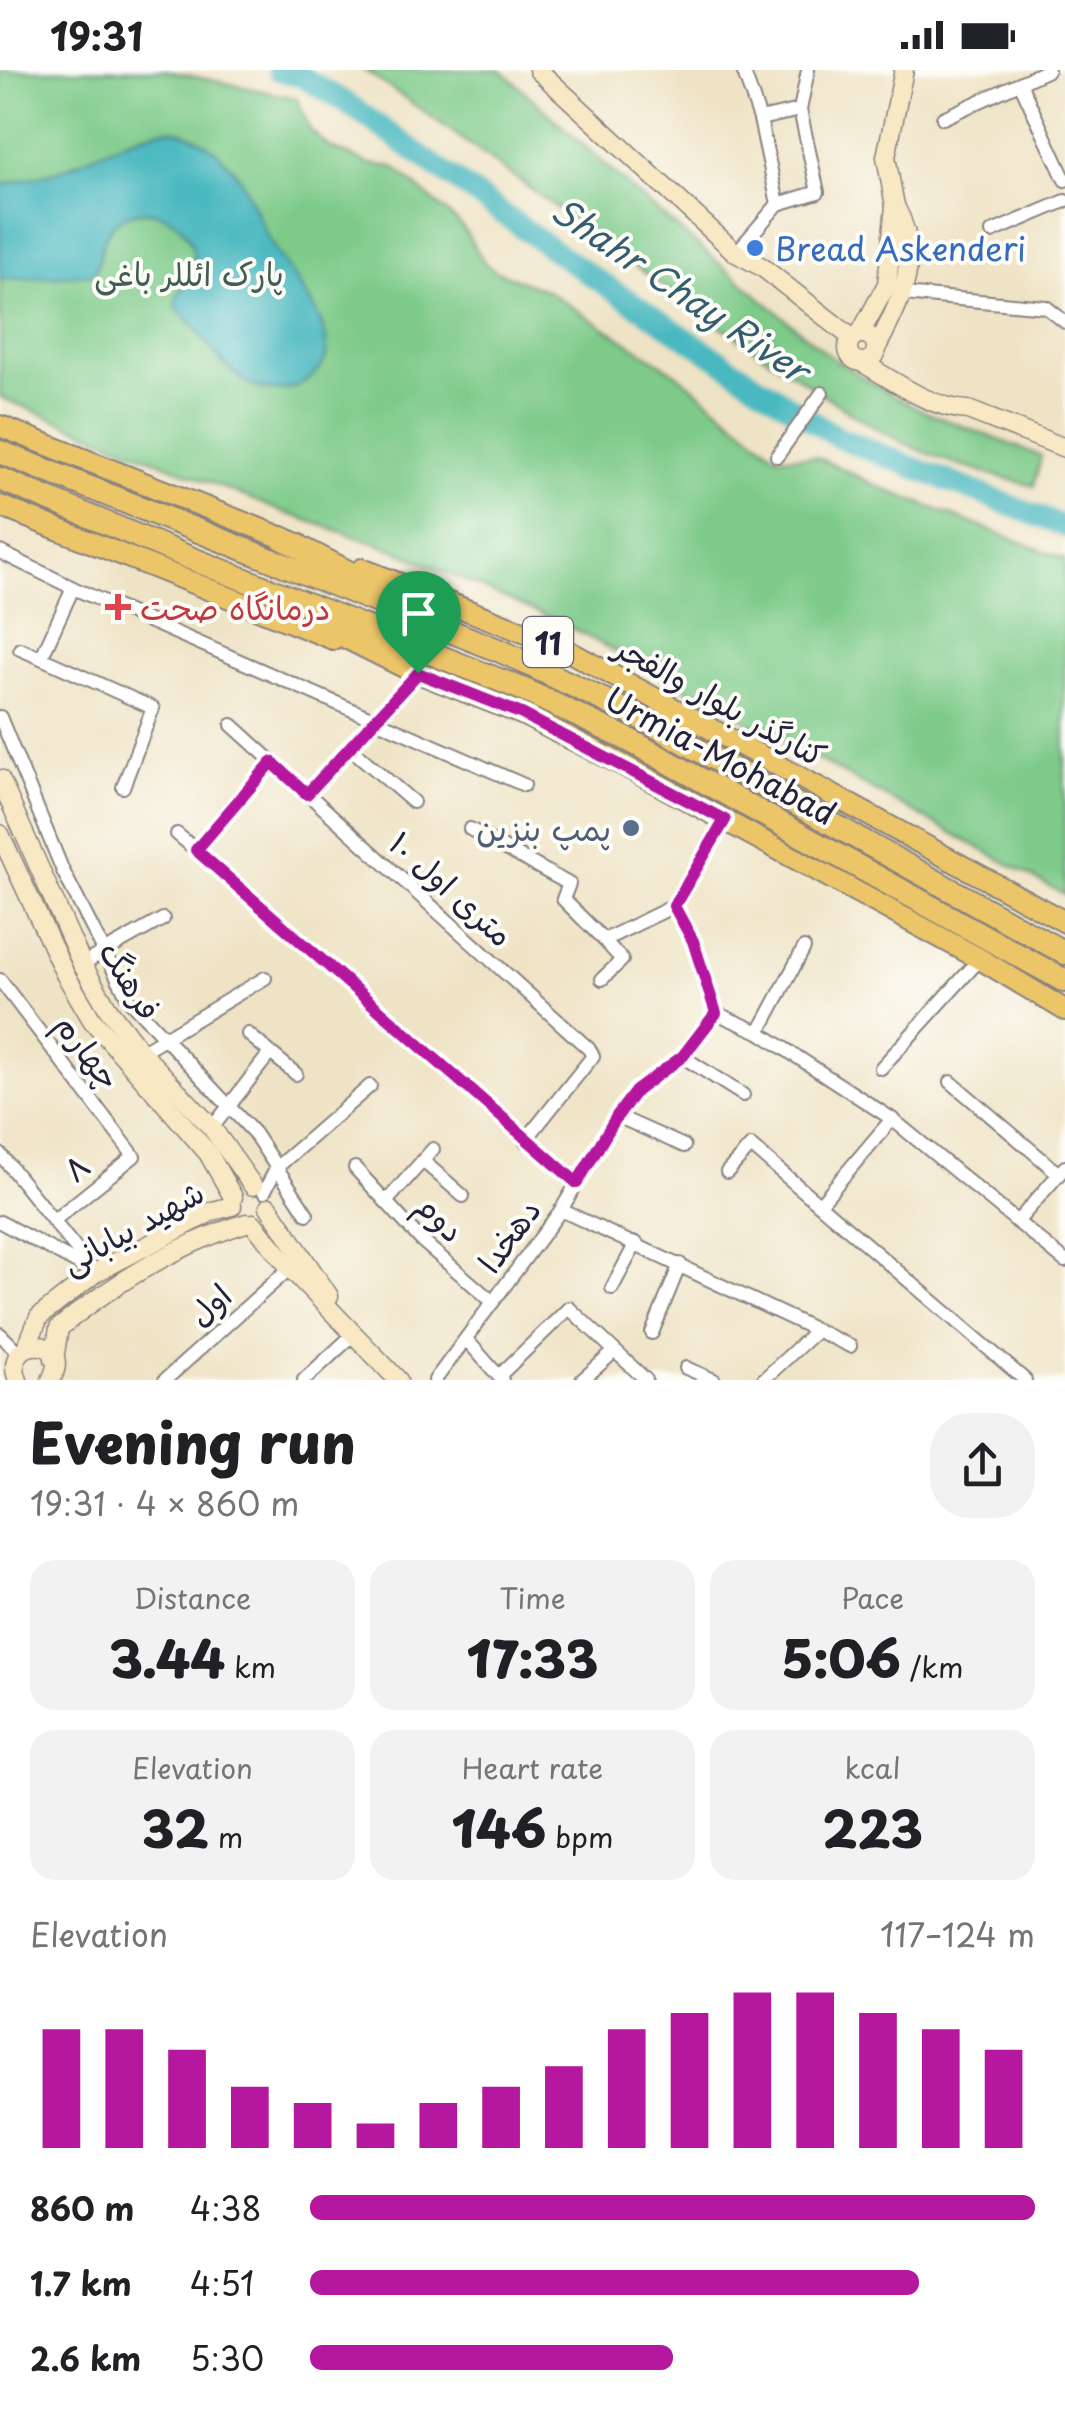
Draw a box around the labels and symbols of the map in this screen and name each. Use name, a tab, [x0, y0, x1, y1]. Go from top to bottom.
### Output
water label: Shahr Chay River	[542, 183, 824, 398]
place label: Bread Askenderi	[775, 224, 1026, 272]
marker: Bread Askenderi	[744, 237, 766, 259]
park label: پارک ائللر باغی	[94, 249, 284, 297]
pin	[376, 571, 461, 674]
place label: درمانگاه صحت	[140, 583, 330, 631]
marker: درمانگاه صحت	[105, 594, 131, 620]
road number: 11	[523, 617, 573, 667]
street label: کنارگذر بلوار والفجر	[604, 620, 836, 778]
street label: Urmia-Mohabad	[597, 674, 845, 836]
place label: پمپ بنزین	[476, 804, 611, 852]
marker: پمپ بنزین	[620, 817, 642, 839]
street label: ۱۰ متری اول	[379, 819, 525, 957]
street label: فرهنگ	[88, 931, 174, 1029]
street label: چهارم	[43, 1003, 134, 1100]
street label: ۸	[52, 1141, 100, 1193]
street label: شهید بیابانی	[52, 1167, 212, 1285]
street label: دوم	[404, 1182, 476, 1254]
street label: دهخدا	[465, 1188, 551, 1282]
street label: اول	[177, 1271, 241, 1337]

